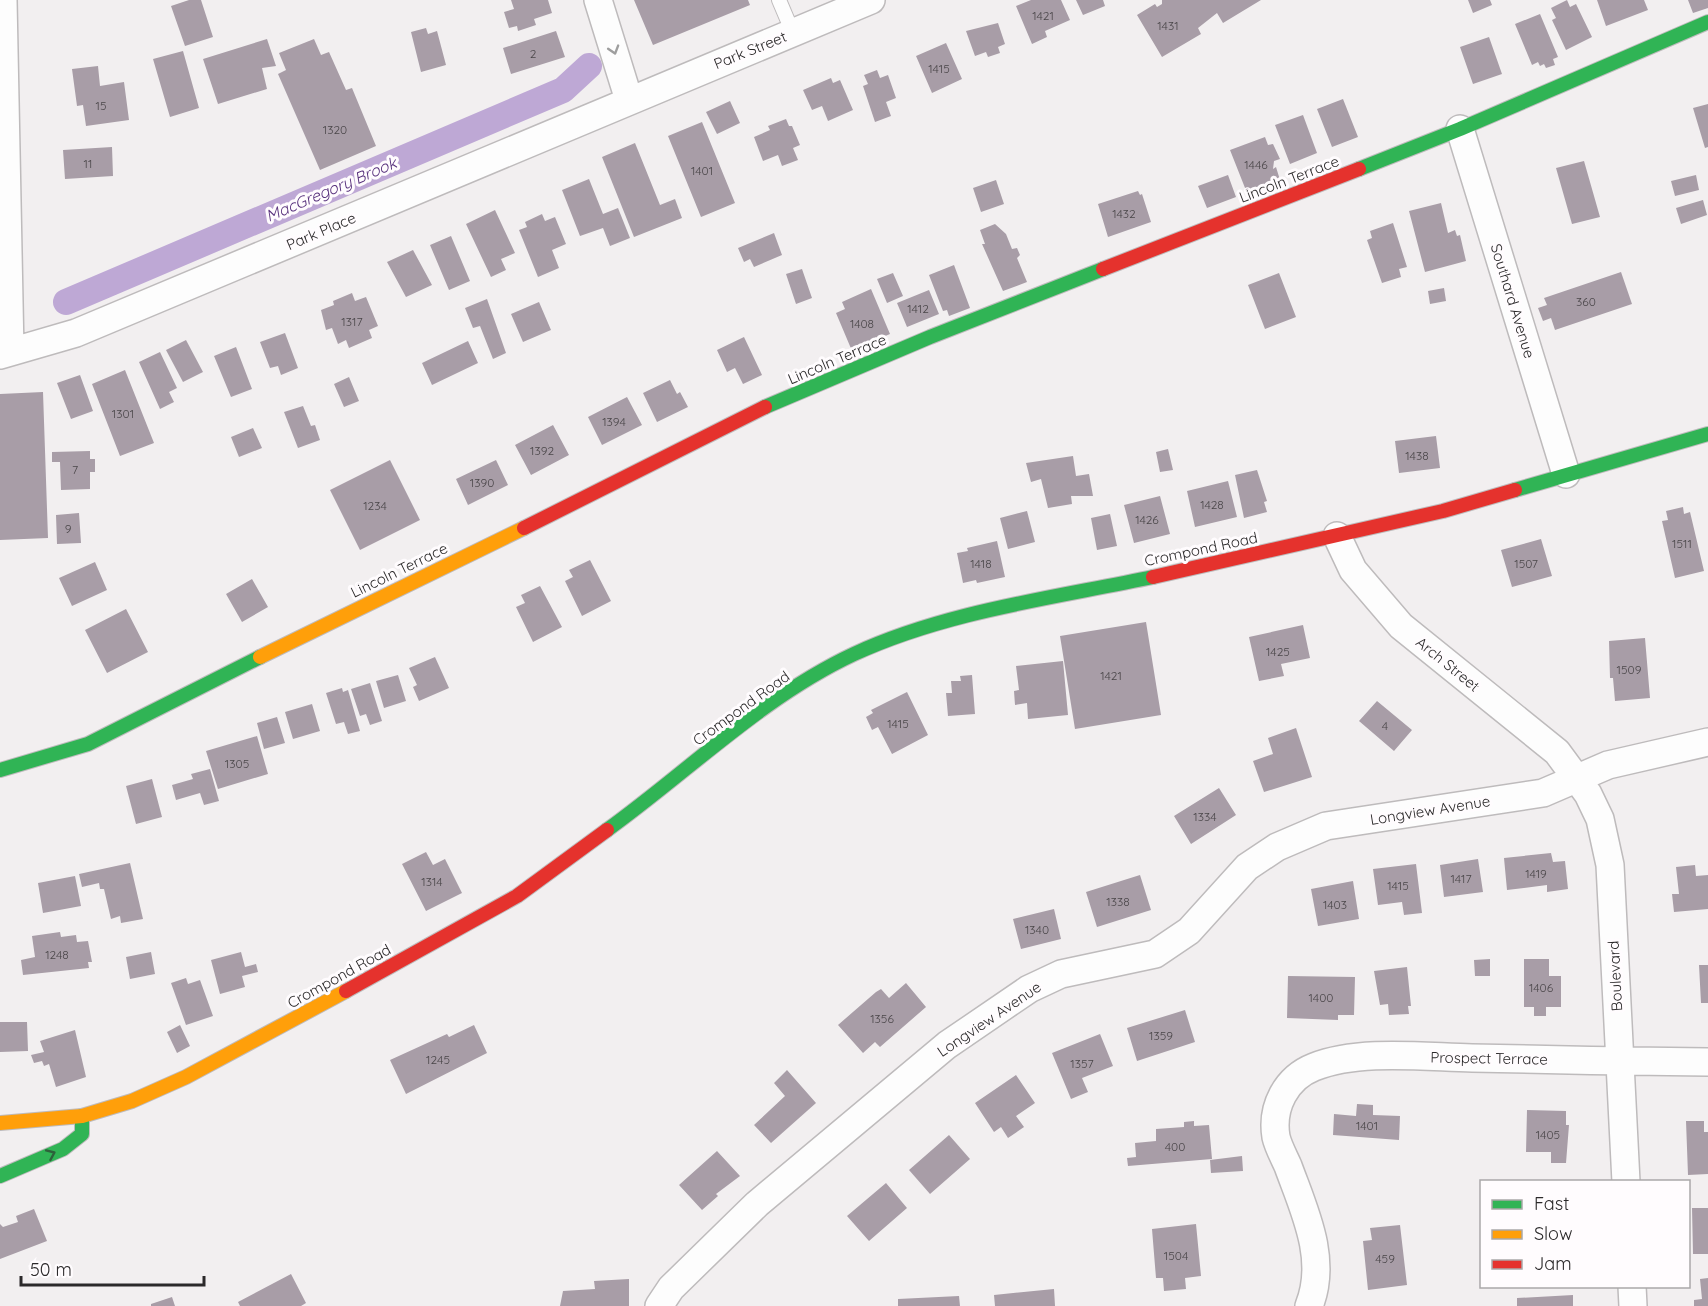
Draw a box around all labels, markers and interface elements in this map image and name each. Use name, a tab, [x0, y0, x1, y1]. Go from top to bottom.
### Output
house number: 1421	[1032, 8, 1054, 23]
house number: 1431	[1157, 18, 1179, 33]
street label: Park Street	[711, 27, 789, 73]
one-way arrow	[607, 44, 619, 55]
house number: 2	[530, 46, 537, 61]
house number: 1415	[928, 61, 950, 76]
house number: 15	[96, 98, 106, 113]
house number: 1320	[323, 122, 347, 137]
street label: Lincoln Terrace	[1236, 151, 1342, 207]
water label: MacGregory Brook	[263, 152, 401, 226]
house number: 11	[84, 156, 92, 171]
house number: 1446	[1244, 157, 1268, 172]
house number: 1401	[691, 163, 713, 178]
house number: 1432	[1112, 206, 1136, 221]
street label: Park Place	[283, 208, 359, 254]
street label: Southard Avenue	[1487, 241, 1539, 361]
house number: 360	[1576, 294, 1596, 309]
house number: 1412	[907, 301, 929, 316]
house number: 1317	[341, 314, 363, 329]
house number: 1408	[850, 316, 874, 331]
street label: Lincoln Terrace	[785, 330, 889, 388]
house number: 1301	[112, 406, 134, 421]
house number: 1394	[602, 414, 626, 429]
house number: 1392	[530, 443, 554, 458]
house number: 1438	[1405, 448, 1429, 463]
house number: 7	[72, 462, 78, 477]
house number: 1390	[470, 475, 494, 490]
house number: 1428	[1200, 497, 1224, 512]
house number: 1234	[363, 498, 387, 513]
house number: 1426	[1135, 512, 1159, 527]
house number: 9	[65, 521, 72, 536]
street label: Crompond Road	[1143, 528, 1259, 570]
house number: 1511	[1672, 536, 1692, 551]
street label: Lincoln Terrace	[347, 538, 451, 602]
house number: 1418	[970, 556, 992, 571]
house number: 1507	[1514, 556, 1538, 571]
street label: Arch Street	[1412, 633, 1484, 695]
house number: 1425	[1266, 644, 1290, 659]
house number: 1509	[1617, 662, 1642, 677]
street label: Crompond Road	[689, 666, 793, 750]
house number: 1421	[1100, 668, 1122, 683]
house number: 1415	[887, 716, 909, 731]
house number: 4	[1382, 718, 1388, 733]
house number: 1305	[225, 756, 249, 771]
street label: Longview Avenue	[1369, 791, 1491, 829]
house number: 1334	[1193, 809, 1217, 824]
house number: 1419	[1525, 866, 1547, 881]
house number: 1417	[1450, 871, 1472, 886]
house number: 1314	[421, 874, 443, 889]
house number: 1415	[1387, 878, 1409, 893]
house number: 1338	[1106, 894, 1130, 909]
house number: 1403	[1323, 897, 1347, 912]
house number: 1340	[1025, 922, 1049, 937]
street label: Crompond Road	[284, 940, 394, 1012]
street label: Boulevard	[1604, 940, 1626, 1012]
house number: 1248	[45, 947, 69, 962]
street label: Longview Avenue	[933, 977, 1045, 1061]
house number: 1406	[1529, 980, 1554, 995]
house number: 1400	[1309, 990, 1333, 1005]
house number: 1356	[870, 1011, 894, 1026]
house number: 1359	[1149, 1028, 1173, 1043]
street label: Prospect Terrace	[1430, 1047, 1548, 1069]
house number: 1245	[426, 1052, 450, 1067]
house number: 1357	[1070, 1056, 1094, 1071]
house number: 1401	[1356, 1118, 1378, 1133]
house number: 1405	[1536, 1127, 1560, 1142]
house number: 400	[1165, 1139, 1185, 1154]
one-way arrow	[44, 1149, 55, 1161]
legend	[1480, 1180, 1690, 1288]
text: Fast	[1534, 1192, 1569, 1215]
text: Slow	[1534, 1222, 1572, 1245]
house number: 1504	[1164, 1248, 1188, 1263]
scale bar	[21, 1249, 204, 1287]
house number: 459	[1375, 1251, 1395, 1266]
text: Jam	[1534, 1252, 1572, 1275]
text: 50 m	[30, 1258, 72, 1281]

